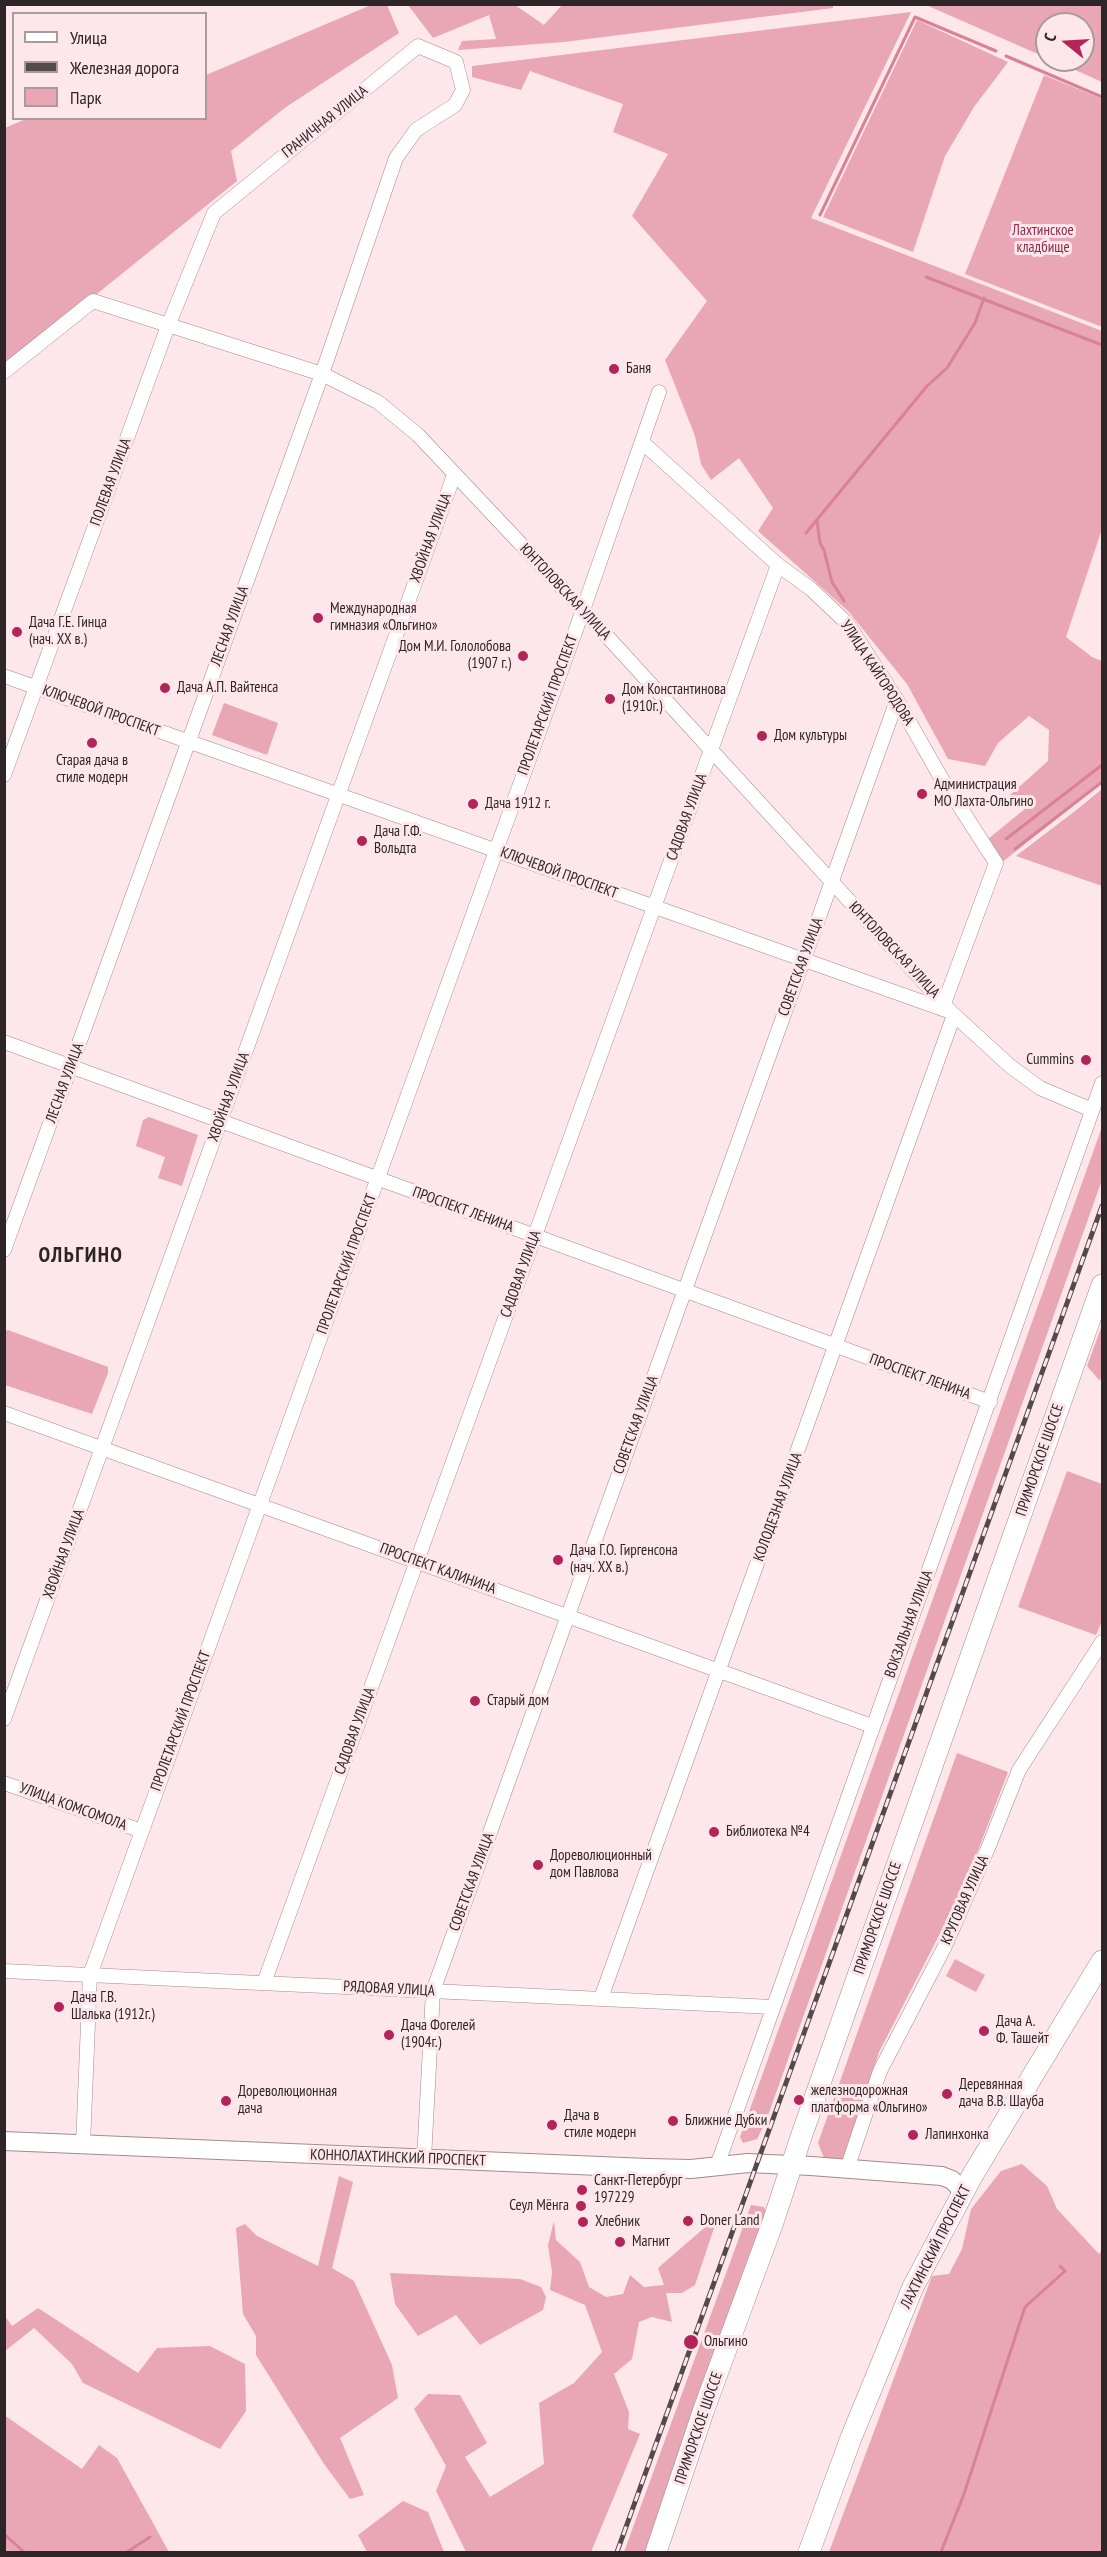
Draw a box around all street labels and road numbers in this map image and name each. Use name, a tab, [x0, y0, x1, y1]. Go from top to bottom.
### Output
street label: ГРАНИЧНАЯ УЛИЦА	[279, 82, 371, 162]
street label: ПОЛЕВАЯ УЛИЦА	[87, 436, 135, 528]
street label: ХВОЙНАЯ УЛИЦА	[406, 491, 456, 585]
street label: ЮНТОЛОВСКАЯ УЛИЦА	[516, 540, 614, 644]
street label: ЛЕСНАЯ УЛИЦА	[207, 584, 253, 668]
street label: УЛИЦА КАЙГОРОДОВА	[836, 617, 918, 729]
street label: ПРОЛЕТАРСКИЙ ПРОСПЕКТ	[514, 633, 582, 777]
street label: КЛЮЧЕВОЙ ПРОСПЕКТ	[40, 681, 162, 741]
street label: САДОВАЯ УЛИЦА	[663, 771, 711, 863]
street label: КЛЮЧЕВОЙ ПРОСПЕКТ	[498, 843, 620, 903]
street label: ЮНТОЛОВСКАЯ УЛИЦА	[845, 898, 943, 1002]
street label: СОВЕТСКАЯ УЛИЦА	[775, 915, 827, 1019]
street label: ЛЕСНАЯ УЛИЦА	[42, 1041, 88, 1125]
street label: ХВОЙНАЯ УЛИЦА	[204, 1050, 254, 1144]
street label: ПРОСПЕКТ ЛЕНИНА	[410, 1183, 516, 1237]
street label: ПРОЛЕТАРСКИЙ ПРОСПЕКТ	[313, 1192, 381, 1336]
street label: САДОВАЯ УЛИЦА	[497, 1228, 545, 1320]
street label: ПРОСПЕКТ ЛЕНИНА	[867, 1350, 973, 1404]
street label: СОВЕТСКАЯ УЛИЦА	[610, 1373, 662, 1477]
street label: ПРИМОРСКОЕ ШОССЕ	[1012, 1401, 1068, 1519]
street label: КОЛОДЕЗНАЯ УЛИЦА	[750, 1450, 806, 1564]
street label: ХВОЙНАЯ УЛИЦА	[39, 1507, 89, 1601]
street label: ПРОСПЕКТ КАЛИНИНА	[377, 1540, 499, 1598]
street label: ВОКЗАЛЬНАЯ УЛИЦА	[881, 1568, 937, 1680]
street label: ПРОЛЕТАРСКИЙ ПРОСПЕКТ	[147, 1649, 215, 1793]
street label: САДОВАЯ УЛИЦА	[331, 1685, 379, 1777]
street label: УЛИЦА КОМСОМОЛА	[17, 1779, 129, 1835]
street label: СОВЕТСКАЯ УЛИЦА	[446, 1830, 498, 1934]
street label: КРУГОВАЯ УЛИЦА	[937, 1853, 993, 1947]
street label: ПРИМОРСКОЕ ШОССЕ	[850, 1859, 906, 1977]
street label: РЯДОВАЯ УЛИЦА	[343, 1978, 435, 2000]
street label: КОННОЛАХТИНСКИЙ ПРОСПЕКТ	[310, 2146, 486, 2170]
street label: ЛАХТИНСКИЙ ПРОСПЕКТ	[897, 2182, 975, 2312]
street label: ПРИМОРСКОЕ ШОССЕ	[671, 2369, 727, 2487]

